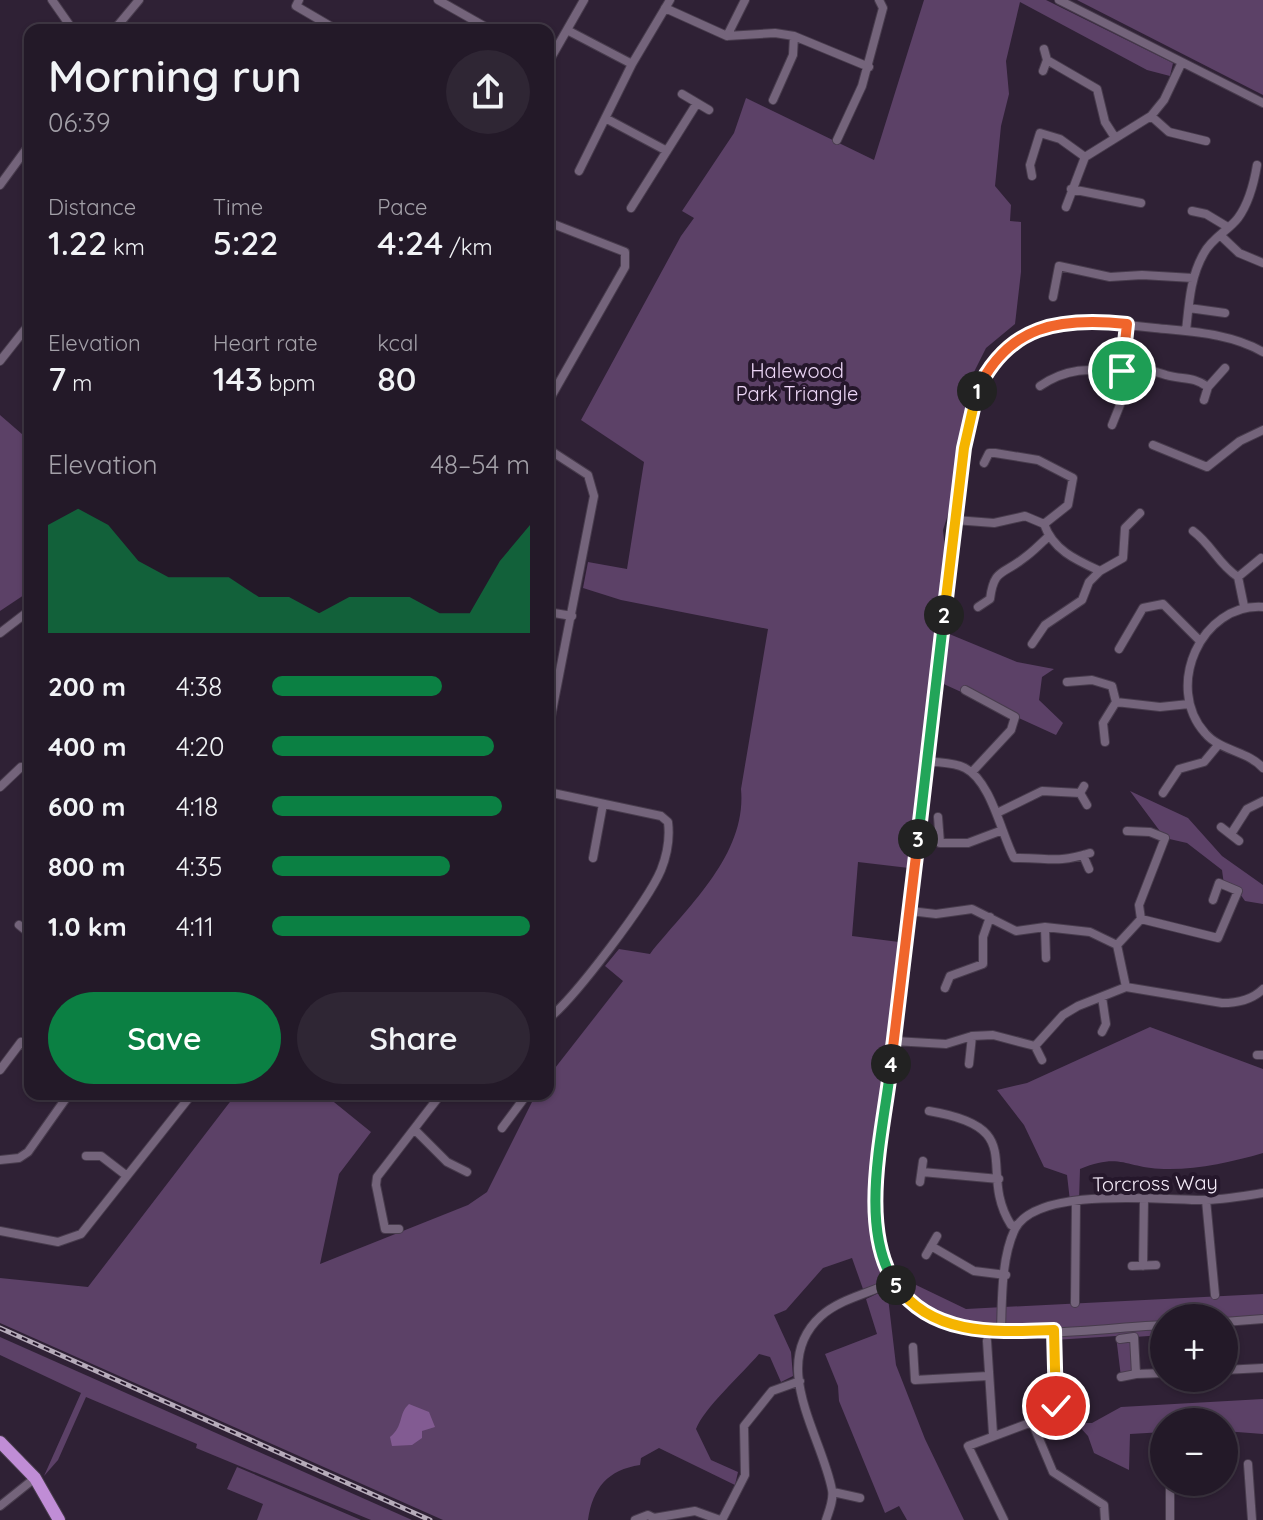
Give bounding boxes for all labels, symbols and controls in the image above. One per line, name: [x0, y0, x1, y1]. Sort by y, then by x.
text: Morning run: [48, 48, 302, 103]
button: share: [446, 50, 530, 134]
text: 06:39: [48, 106, 110, 139]
text: Distance: [48, 193, 136, 221]
text: Time: [213, 193, 263, 221]
text: Pace: [377, 193, 428, 221]
text: 1.22: [48, 221, 107, 264]
text: 5:22: [213, 221, 279, 264]
text: 4:24: [377, 221, 443, 264]
text: km: [107, 233, 145, 261]
text: /km: [443, 233, 493, 261]
text: Elevation: [48, 329, 141, 357]
text: Heart rate: [213, 329, 318, 357]
text: kcal: [377, 329, 418, 357]
pin: [1088, 337, 1156, 405]
icon: arrive: [1100, 349, 1144, 393]
text: 7: [48, 357, 66, 400]
text: 143: [213, 357, 263, 400]
text: 80: [377, 357, 417, 400]
park label: Halewood Park Triangle: [736, 358, 858, 406]
text: m: [66, 369, 92, 397]
text: bpm: [263, 369, 316, 397]
pin: 1: [957, 371, 997, 411]
text: 1: [973, 377, 981, 405]
text: Elevation: [48, 448, 158, 481]
text: 48–54 m: [430, 448, 530, 481]
pin: 2: [924, 595, 964, 635]
text: 2: [938, 601, 950, 629]
text: 200 m: [48, 670, 126, 703]
text: 4:38: [176, 670, 222, 703]
text: 400 m: [48, 730, 126, 763]
text: 4:20: [176, 730, 224, 763]
text: 600 m: [48, 790, 126, 823]
text: 4:18: [176, 790, 218, 823]
pin: 3: [898, 819, 938, 859]
text: 3: [912, 825, 924, 853]
text: 800 m: [48, 850, 125, 883]
text: 4:35: [176, 850, 222, 883]
text: 1.0 km: [48, 910, 127, 943]
text: 4:11: [176, 910, 214, 943]
button: Save: [48, 992, 281, 1084]
button: Share: [297, 992, 530, 1084]
pin: 4: [871, 1044, 911, 1084]
text: 4: [885, 1050, 897, 1078]
street label: Torcross Way: [1092, 1169, 1218, 1197]
pin: 5: [876, 1265, 916, 1305]
text: 5: [890, 1271, 902, 1299]
map controls: [1150, 1304, 1238, 1496]
button: +: [1150, 1304, 1238, 1392]
pin: [1022, 1372, 1090, 1440]
icon: check: [1034, 1384, 1078, 1428]
button: −: [1150, 1408, 1238, 1496]

